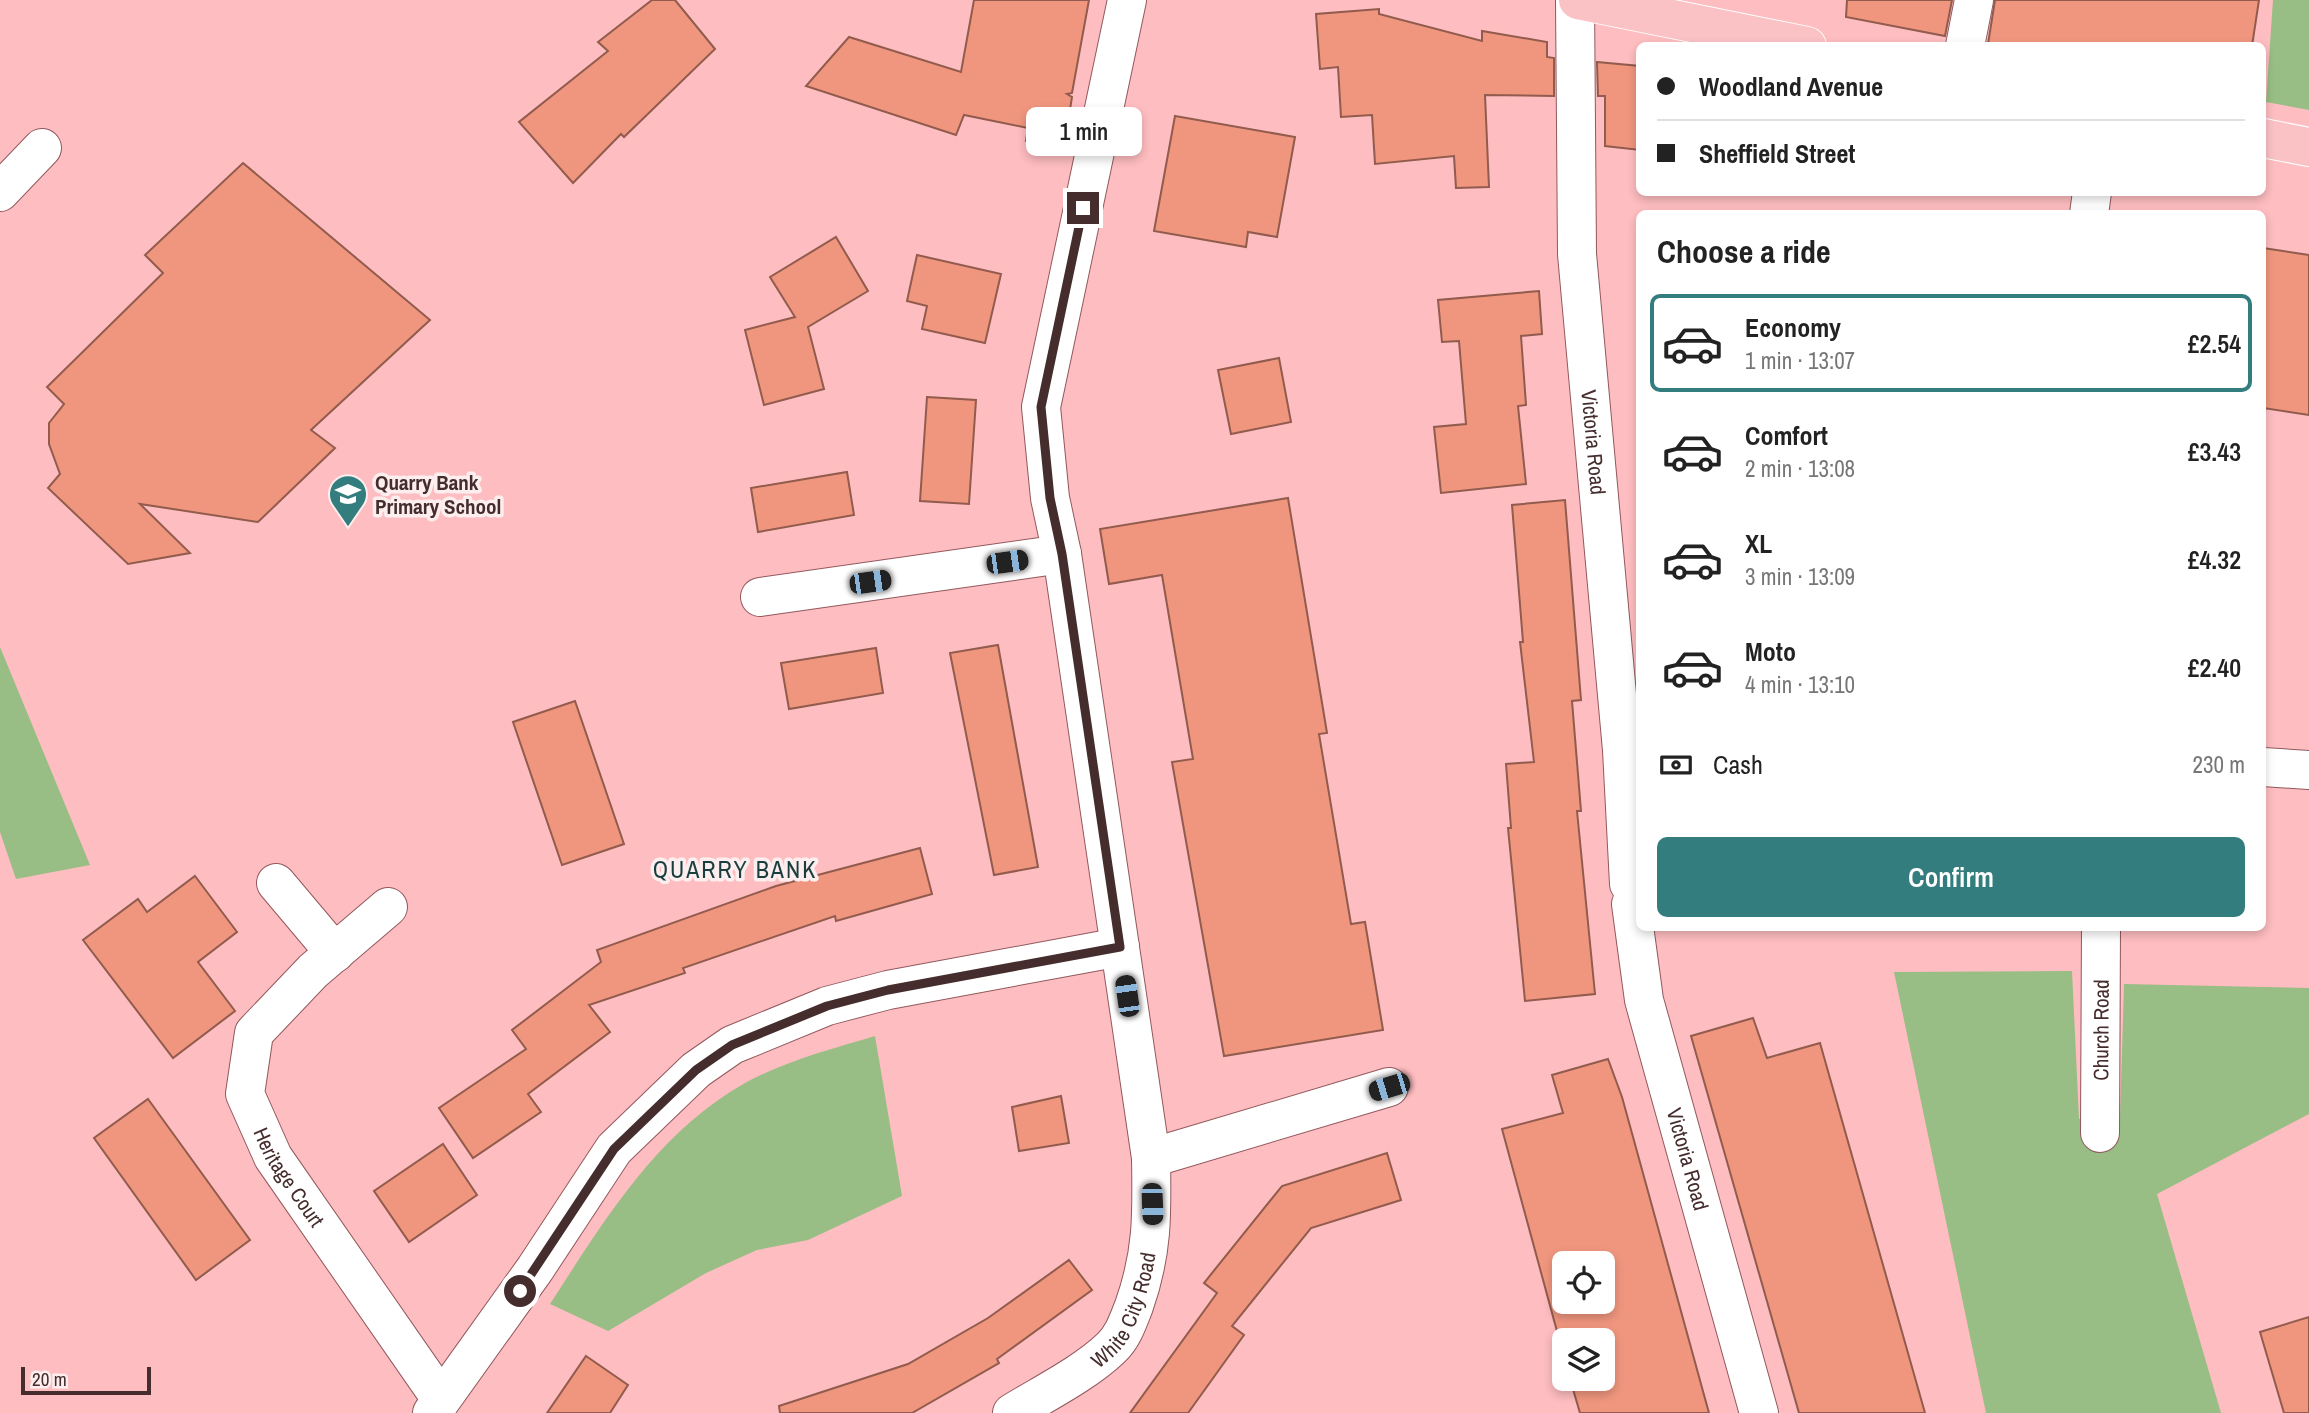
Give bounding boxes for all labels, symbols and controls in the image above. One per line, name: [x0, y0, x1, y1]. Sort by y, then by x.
text: Woodland Avenue: [1699, 69, 1883, 104]
callout: 1 min: [1025, 106, 1141, 156]
text: 1 min: [1060, 116, 1108, 147]
text: Sheffield Street: [1699, 136, 1855, 171]
route end: [1067, 192, 1099, 224]
text: Choose a ride: [1657, 230, 1831, 273]
text: Economy: [1745, 310, 1841, 345]
icon: car: [1661, 312, 1724, 375]
text: £2.54: [2188, 326, 2241, 361]
text: 1 min · 13:07: [1745, 345, 1855, 376]
street label: Victoria Road: [1575, 389, 1613, 496]
text: Comfort: [1745, 418, 1828, 453]
icon: car: [1661, 420, 1724, 483]
text: £3.43: [2188, 434, 2241, 469]
text: 2 min · 13:08: [1745, 453, 1855, 484]
place label: Quarry Bank Primary School: [375, 468, 501, 521]
school or university icon: Quarry Bank Primary School: [327, 473, 369, 528]
text: XL: [1745, 526, 1772, 561]
icon: car: [1661, 528, 1724, 591]
text: £4.32: [2188, 542, 2241, 577]
car: [985, 549, 1030, 575]
text: 3 min · 13:09: [1745, 561, 1855, 592]
car: [848, 569, 893, 595]
text: Moto: [1745, 634, 1796, 669]
icon: car: [1661, 636, 1724, 699]
text: £2.40: [2188, 650, 2241, 685]
text: 4 min · 13:10: [1745, 669, 1855, 700]
icon: cash: [1657, 746, 1695, 784]
text: Cash: [1713, 747, 1763, 782]
text: 230 m: [2193, 749, 2245, 780]
button: Confirm: [1657, 837, 2245, 917]
district label: QUARRY BANK: [653, 853, 817, 885]
car: [1114, 974, 1141, 1018]
street label: Church Road: [2086, 979, 2115, 1081]
car: [1366, 1071, 1413, 1103]
street label: Victoria Road: [1660, 1105, 1716, 1214]
street label: Heritage Court: [247, 1123, 332, 1233]
car: [1141, 1183, 1164, 1225]
street label: White City Road: [1084, 1250, 1162, 1374]
map controls: [1552, 1251, 1615, 1391]
button: locate: [1552, 1251, 1615, 1314]
route start: [504, 1275, 536, 1307]
button: layers: [1552, 1328, 1615, 1391]
scale bar: [21, 1364, 150, 1396]
text: 20 m: [32, 1366, 67, 1392]

